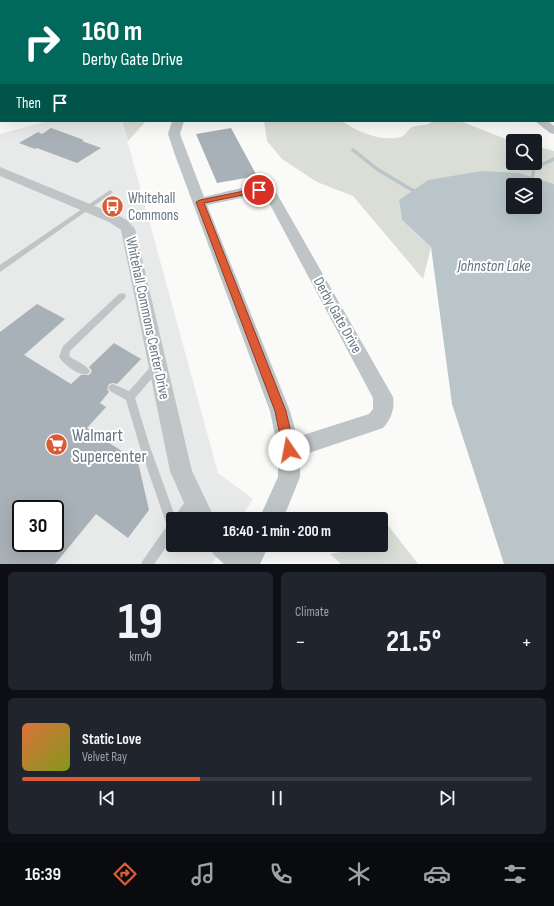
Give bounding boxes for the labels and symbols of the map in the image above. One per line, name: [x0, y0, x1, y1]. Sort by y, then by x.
pin: [242, 173, 276, 207]
place label: Whitehall Commons: [128, 189, 179, 225]
bus stop icon: Whitehall Commons: [99, 194, 125, 220]
street label: Whitehall Commons Center Drive: [121, 235, 174, 401]
water label: Johnston Lake: [456, 257, 531, 276]
street label: Derby Gate Drive: [309, 274, 366, 357]
place label: Walmart Supercenter: [72, 425, 147, 467]
position arrow: [268, 429, 310, 471]
supermarket icon: Walmart Supercenter: [43, 432, 69, 458]
speed limit sign: 30: [12, 500, 64, 552]

